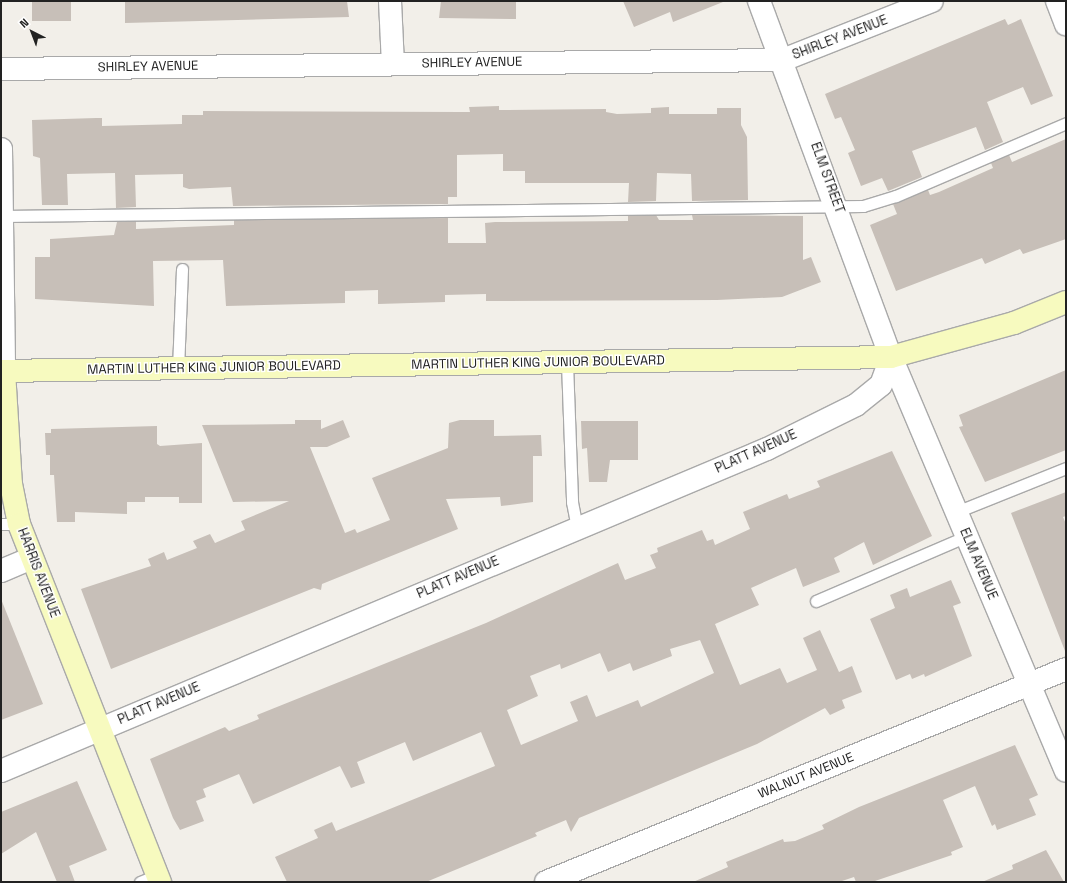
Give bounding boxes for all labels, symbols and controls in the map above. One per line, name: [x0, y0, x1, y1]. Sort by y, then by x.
north arrow: [12, 12, 52, 52]
street label: SHIRLEY AVENUE: [790, 13, 890, 63]
text: N: [17, 15, 31, 31]
street label: SHIRLEY AVENUE: [421, 54, 523, 72]
street label: SHIRLEY AVENUE: [97, 58, 199, 76]
street label: ELM STREET: [807, 140, 847, 216]
street label: MARTIN LUTHER KING JUNIOR BOULEVARD: [411, 353, 665, 373]
street label: MARTIN LUTHER KING JUNIOR BOULEVARD: [87, 358, 341, 378]
street label: PLATT AVENUE: [713, 427, 799, 477]
street label: HARRIS AVENUE: [14, 526, 62, 620]
street label: ELM AVENUE: [956, 526, 1000, 602]
street label: PLATT AVENUE: [414, 554, 502, 602]
street label: PLATT AVENUE: [115, 680, 203, 728]
street label: WALNUT AVENUE: [756, 750, 856, 802]

